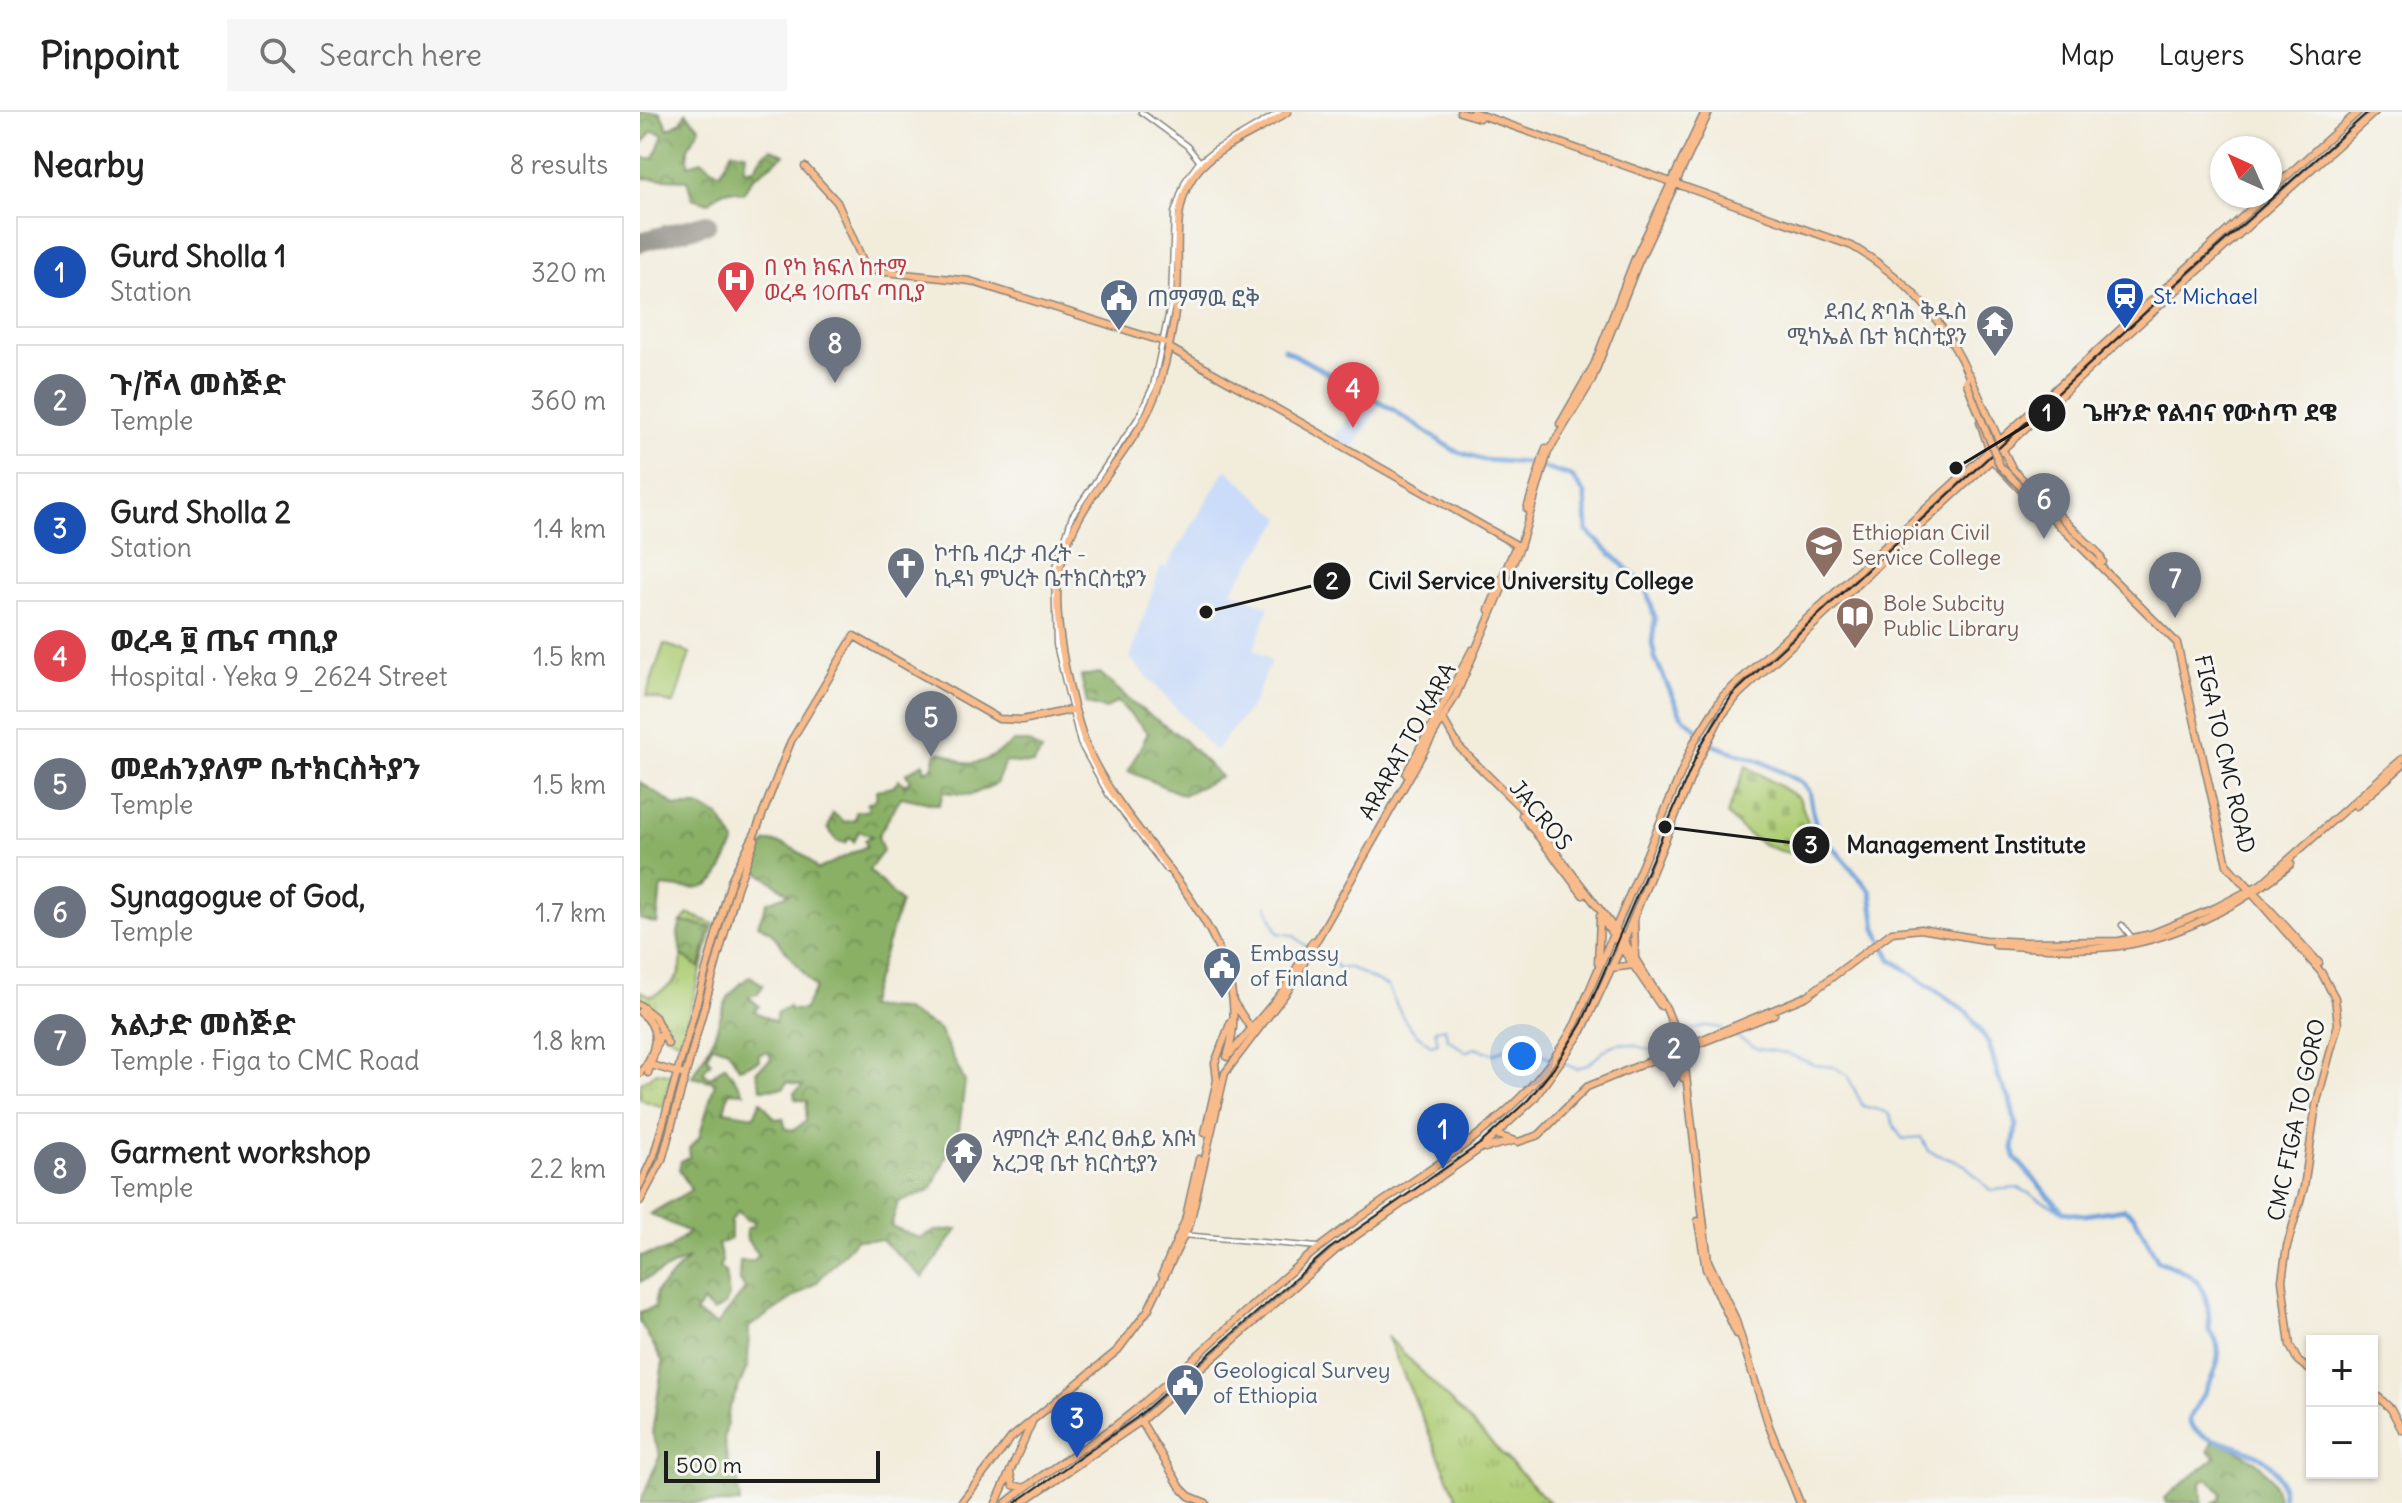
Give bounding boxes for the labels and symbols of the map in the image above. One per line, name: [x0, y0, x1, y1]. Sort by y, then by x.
north arrow: [2210, 136, 2282, 208]
place label: በ የካ ክፍለ ከተማ ወረዳ 10ጤና ጣቢያ: [764, 253, 925, 306]
hospital icon: በ የካ ክፍለ ከተማ ወረዳ 10ጤና ጣቢያ: [715, 259, 757, 314]
station icon: St. Michael: [2104, 275, 2146, 330]
public building icon: ጠማማዉ ፎቅ: [1098, 277, 1140, 332]
place label: St. Michael: [2153, 282, 2258, 310]
place label: ጠማማዉ ፎቅ: [1147, 284, 1260, 312]
place label: ደብረ ጽባሕ ቅዱስ ሚካኤል ቤተ ክርስቲያን: [1787, 297, 1967, 350]
temple icon: ደብረ ጽባሕ ቅዱስ ሚካኤል ቤተ ክርስቲያን: [1974, 303, 2016, 358]
pin: 8: [809, 317, 861, 383]
pin: 4: [1327, 362, 1379, 428]
callout: ጌዙንድ የልብና የውስጥ ደዌ: [2027, 389, 2353, 437]
text: 1: [2042, 397, 2052, 427]
text: ጌዙንድ የልብና የውስጥ ደዌ: [2083, 397, 2337, 427]
pin: 6: [2018, 473, 2070, 539]
place label: Ethiopian Civil Service College: [1852, 518, 2001, 571]
school or university icon: Ethiopian Civil Service College: [1803, 524, 1845, 579]
place label: ኮተቤ ብረታ ብረት - ኪዳነ ምህረት ቤተክርስቲያን: [934, 539, 1147, 592]
church icon: ኮተቤ ብረታ ብረት - ኪዳነ ምህረት ቤተክርስቲያን: [885, 545, 927, 600]
pin: 7: [2149, 552, 2201, 618]
callout: Civil Service University College: [1312, 557, 1709, 605]
text: 2: [1325, 565, 1339, 595]
text: Civil Service University College: [1368, 565, 1694, 595]
place label: Bole Subcity Public Library: [1883, 589, 2019, 642]
library icon: Bole Subcity Public Library: [1834, 595, 1876, 650]
street label: FIGA TO CMC ROAD: [2189, 652, 2261, 856]
street label: ARARAT TO KARA: [1352, 658, 1462, 824]
pin: 5: [905, 691, 957, 757]
street label: JACROS: [1504, 774, 1578, 856]
callout: Management Institute: [1791, 821, 2102, 869]
text: 3: [1804, 829, 1818, 859]
text: Management Institute: [1846, 829, 2086, 859]
place label: Embassy of Finland: [1250, 939, 1348, 992]
public building icon: Embassy of Finland: [1201, 945, 1243, 1000]
street label: CMC FIGA TO GORO: [2261, 1016, 2331, 1224]
pin: 2: [1648, 1022, 1700, 1088]
your location: [1502, 1036, 1542, 1076]
pin: 1: [1417, 1103, 1469, 1169]
place label: ላምበረት ደብረ ፀሐይ አቡነ አረጋዊ ቤተ ክርስቲያን: [992, 1124, 1197, 1177]
temple icon: ላምበረት ደብረ ፀሐይ አቡነ አረጋዊ ቤተ ክርስቲያን: [943, 1130, 985, 1185]
place label: Geological Survey of Ethiopia: [1213, 1356, 1390, 1409]
public building icon: Geological Survey of Ethiopia: [1164, 1362, 1206, 1417]
pin: 3: [1051, 1392, 1103, 1458]
scale bar: [664, 1447, 880, 1483]

